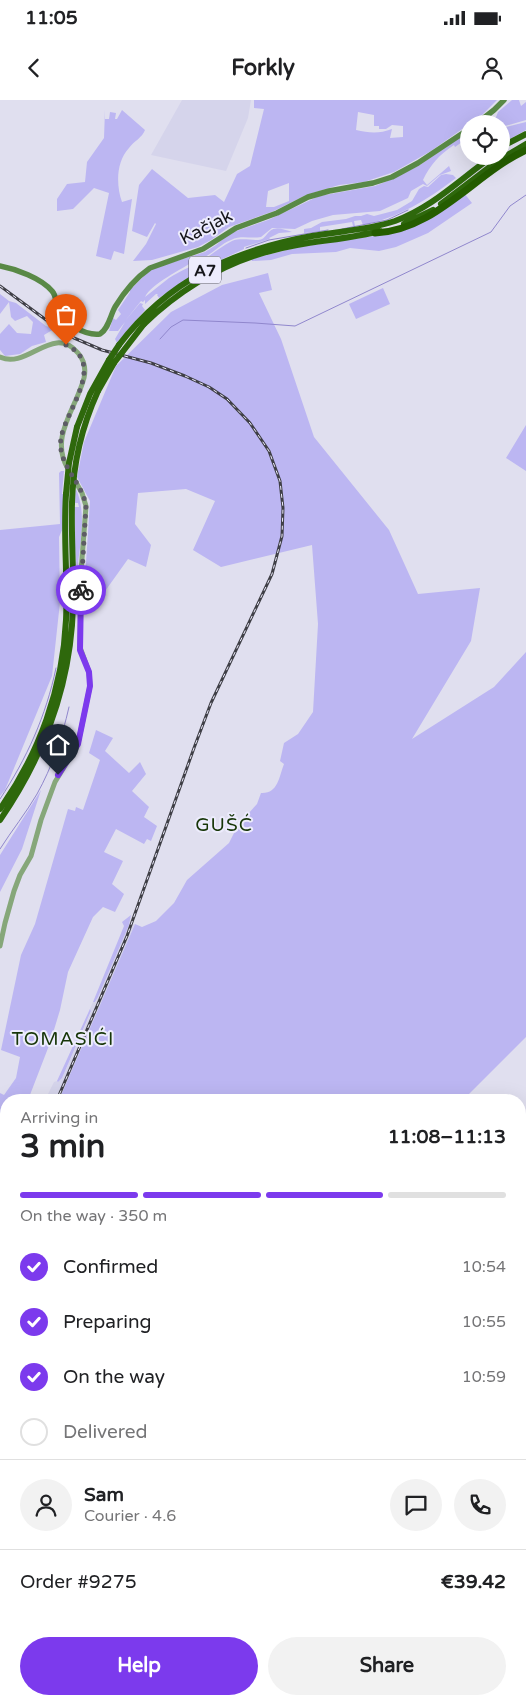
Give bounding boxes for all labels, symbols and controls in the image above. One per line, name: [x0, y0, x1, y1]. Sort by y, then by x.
text: 11:05: [25, 7, 78, 29]
icon: back: [20, 54, 48, 82]
icon: person: [478, 54, 506, 82]
text: Forkly: [231, 55, 295, 81]
map controls: [460, 115, 510, 165]
button: locate: [460, 115, 510, 165]
street label: Kačjak: [176, 204, 236, 250]
road number: A7: [189, 256, 221, 284]
pin: [45, 294, 87, 345]
icon: bag: [52, 301, 80, 329]
courier: [56, 565, 106, 615]
icon: bike: [67, 576, 95, 604]
pin: [37, 724, 79, 775]
icon: home: [44, 731, 72, 759]
district label: GUŠĆ: [195, 813, 253, 836]
district label: TOMASIĆI: [12, 1027, 114, 1050]
text: Arriving in: [20, 1108, 98, 1128]
text: 11:08–11:13: [388, 1126, 506, 1148]
text: 3 min: [20, 1128, 105, 1166]
text: On the way · 350 m: [20, 1206, 167, 1226]
icon: check: [20, 1253, 48, 1281]
text: Confirmed: [63, 1256, 158, 1278]
text: 10:54: [462, 1257, 506, 1277]
icon: check: [20, 1308, 48, 1336]
text: Preparing: [63, 1311, 152, 1333]
text: 10:55: [462, 1312, 506, 1332]
icon: check: [20, 1363, 48, 1391]
text: On the way: [63, 1366, 165, 1388]
text: 10:59: [462, 1367, 506, 1387]
text: Delivered: [63, 1421, 148, 1443]
button: person: [20, 1479, 72, 1531]
button: chat: [390, 1479, 442, 1531]
button: phone: [454, 1479, 506, 1531]
text: Sam: [84, 1484, 124, 1506]
text: Courier · 4.6: [84, 1506, 176, 1526]
text: Order #9275: [20, 1571, 137, 1593]
text: €39.42: [441, 1571, 506, 1593]
button: Help: [20, 1637, 258, 1695]
button: Share: [268, 1637, 506, 1695]

